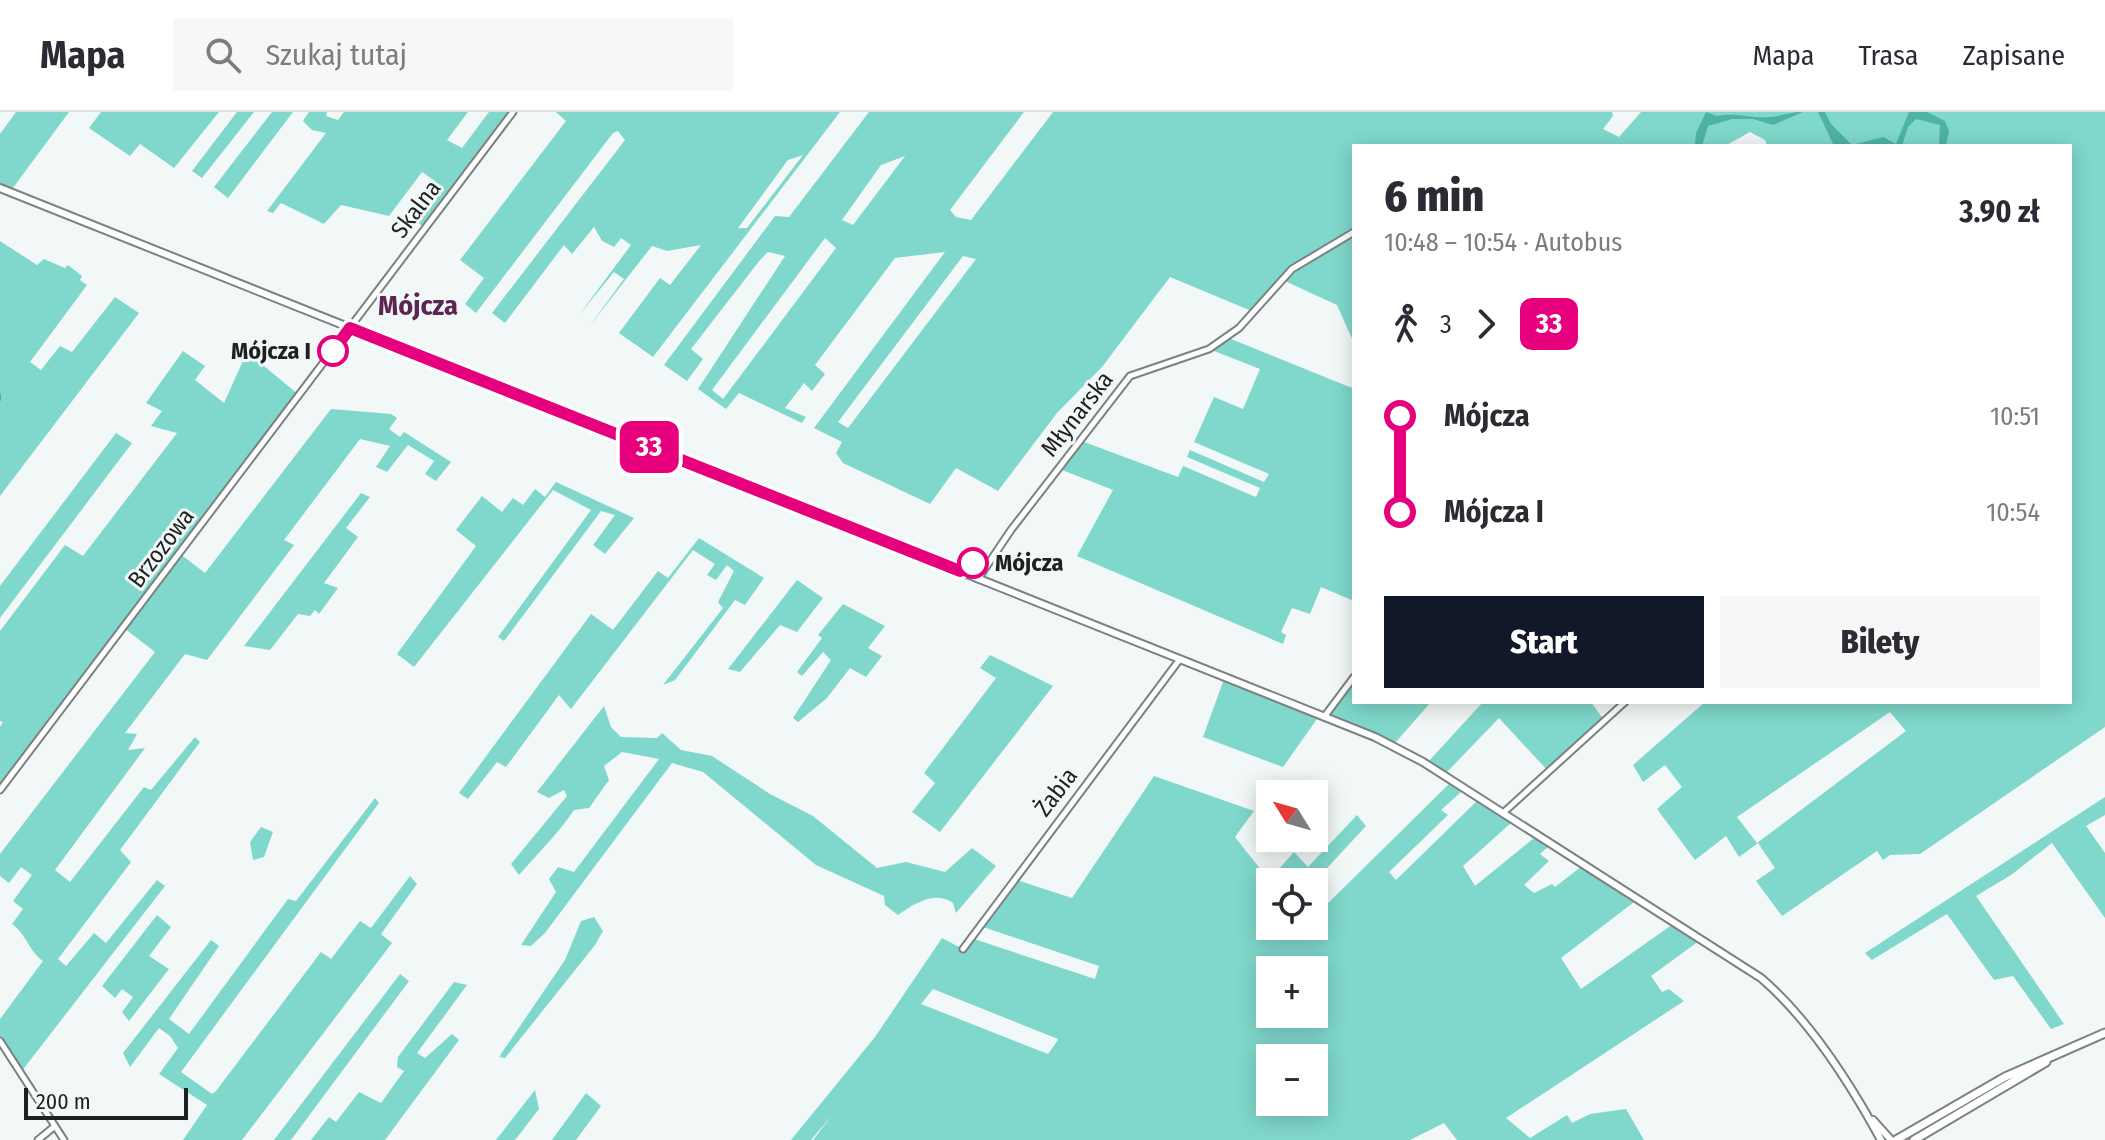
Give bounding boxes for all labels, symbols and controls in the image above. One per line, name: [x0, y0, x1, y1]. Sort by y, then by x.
search box: [173, 19, 733, 91]
text: Mapa: [40, 32, 125, 78]
icon: search: [201, 33, 245, 77]
text: Szukaj tutaj: [265, 37, 407, 73]
text: Mapa: [1752, 39, 1814, 72]
text: Trasa: [1858, 39, 1918, 72]
text: Zapisane: [1962, 39, 2065, 72]
text: 6 min: [1384, 170, 1484, 223]
street label: Skalna: [385, 175, 447, 243]
text: 3.90 zł: [1959, 194, 2040, 230]
text: 10:48 – 10:54 · Autobus: [1384, 227, 1622, 258]
district label: Mójcza: [378, 289, 458, 322]
icon: walk: [1384, 302, 1428, 346]
icon: forward: [1464, 302, 1508, 346]
text: 33: [1536, 307, 1562, 340]
text: 3: [1440, 309, 1452, 340]
marker: Mójcza I: [318, 336, 348, 366]
place label: Mójcza I: [231, 337, 311, 365]
street label: Młynarska: [1035, 366, 1119, 462]
text: Mójcza: [1444, 398, 1530, 434]
text: 10:51: [1990, 401, 2040, 432]
line badge: 33: [613, 421, 685, 473]
text: 33: [636, 430, 662, 463]
text: Mójcza I: [1444, 494, 1544, 530]
text: 10:54: [1986, 497, 2040, 528]
street label: Brzozowa: [122, 503, 200, 593]
marker: Mójcza: [958, 548, 988, 578]
place label: Mójcza: [995, 549, 1064, 577]
button: Start: [1384, 596, 1704, 688]
button: Bilety: [1720, 596, 2040, 688]
street label: Żabia: [1029, 762, 1083, 822]
north arrow: [1256, 780, 1328, 852]
map controls: [1256, 780, 1328, 1116]
button: locate: [1256, 868, 1328, 940]
button: +: [1256, 956, 1328, 1028]
button: −: [1256, 1044, 1328, 1116]
scale bar: [24, 1084, 188, 1120]
text: 200 m: [36, 1088, 91, 1115]

